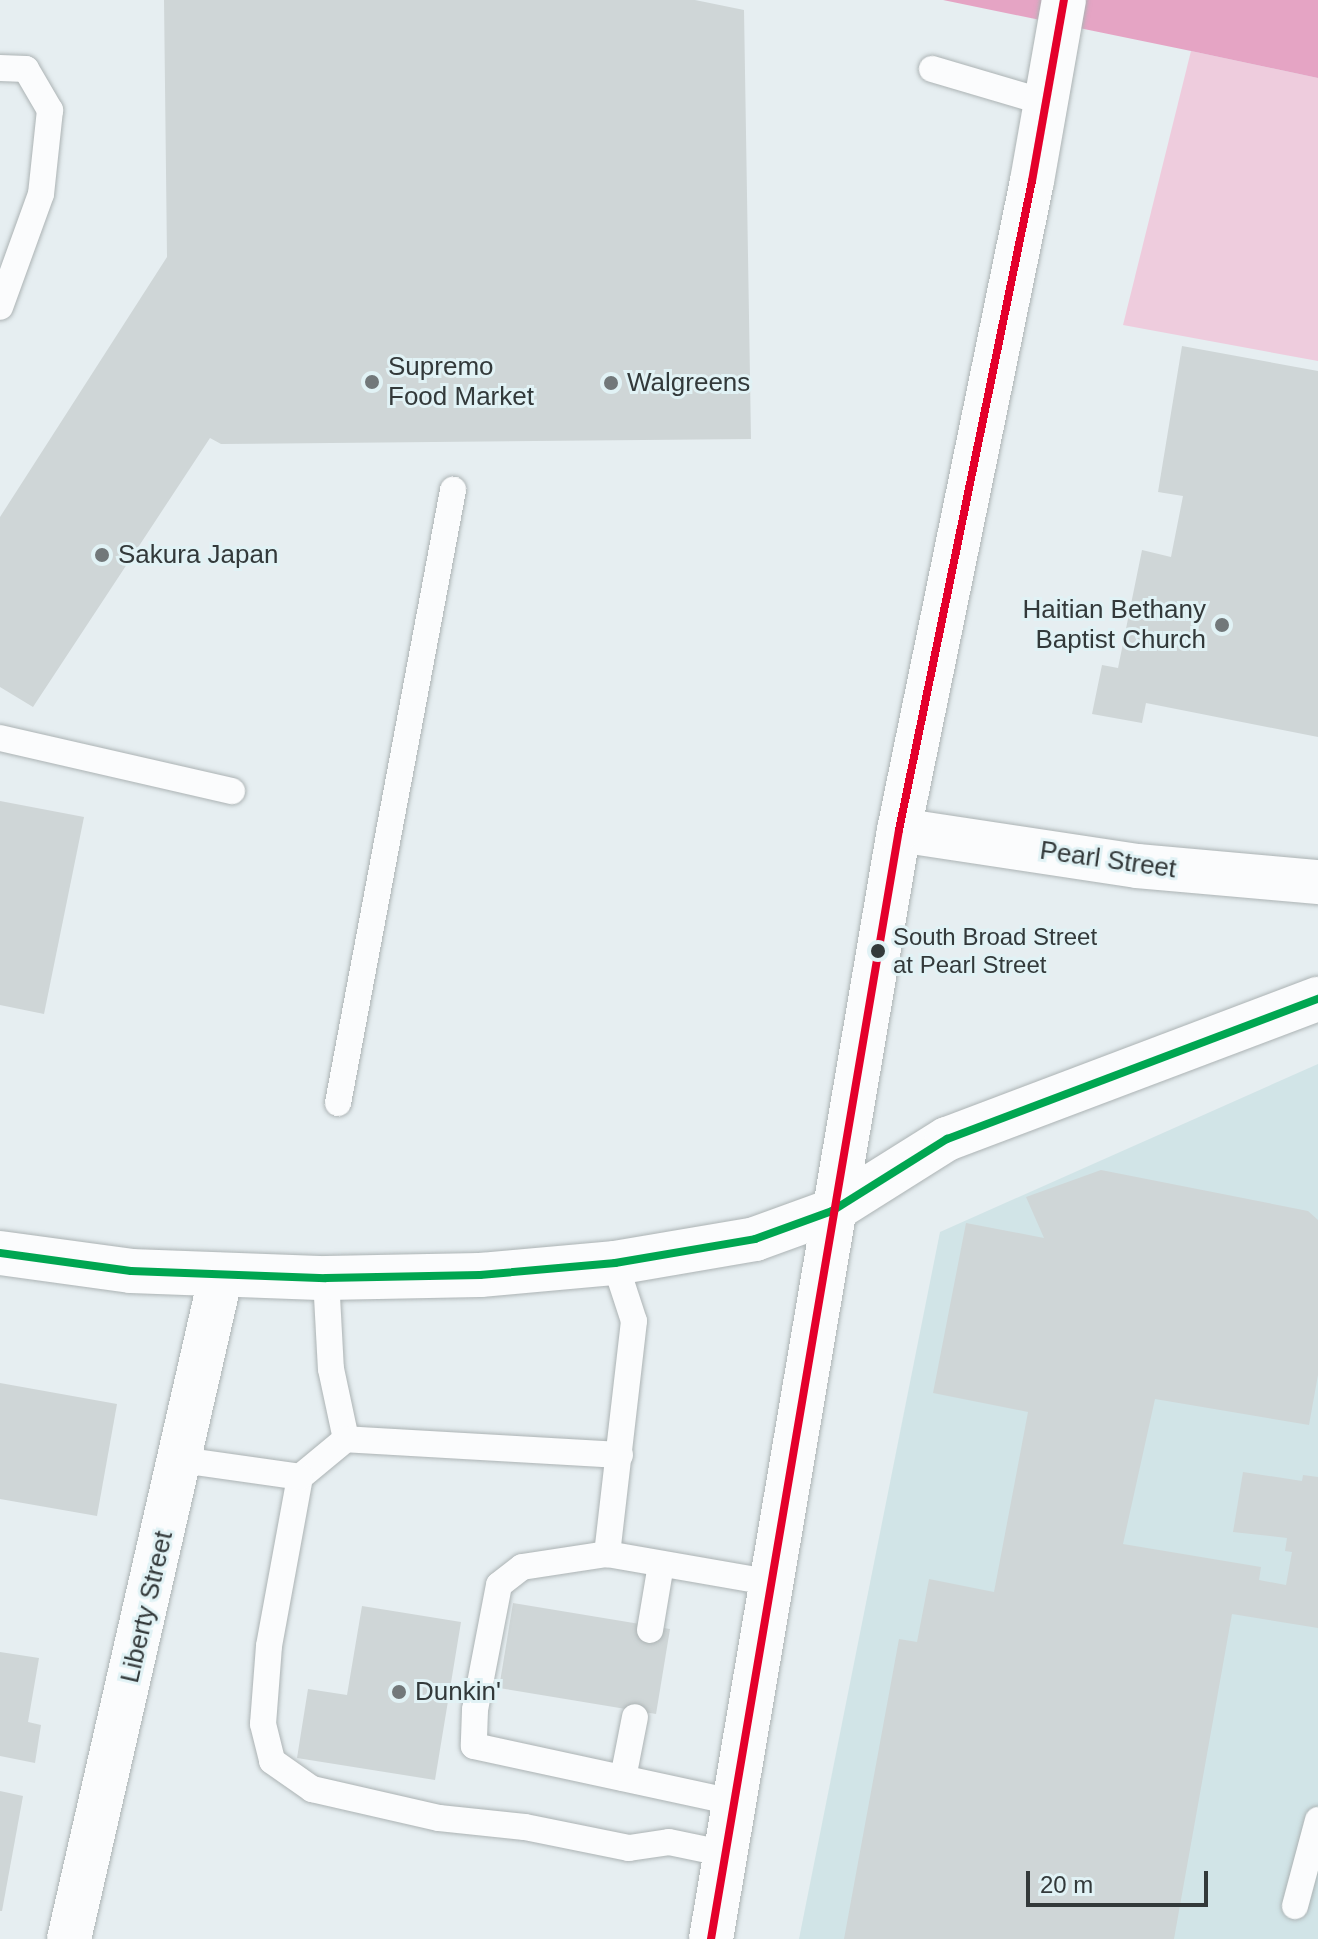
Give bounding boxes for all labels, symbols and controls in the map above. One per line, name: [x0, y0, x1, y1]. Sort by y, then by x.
place label: Supremo Food Market: [388, 351, 534, 412]
place label: Walgreens: [627, 367, 750, 399]
marker: Supremo Food Market: [363, 373, 381, 391]
marker: Walgreens: [602, 374, 620, 392]
place label: Sakura Japan: [118, 539, 278, 571]
marker: Sakura Japan: [93, 546, 111, 564]
place label: Haitian Bethany Baptist Church: [1022, 594, 1206, 656]
marker: Haitian Bethany Baptist Church: [1213, 616, 1231, 634]
street label: Pearl Street: [1038, 835, 1178, 885]
place label: South Broad Street at Pearl Street: [893, 923, 1097, 979]
marker: South Broad Street at Pearl Street: [870, 943, 886, 959]
street label: Liberty Street: [114, 1528, 180, 1686]
place label: Dunkin': [415, 1676, 501, 1708]
marker: Dunkin': [390, 1683, 408, 1701]
scale bar: [1030, 1855, 1212, 1905]
text: 20 m: [1040, 1871, 1093, 1898]

